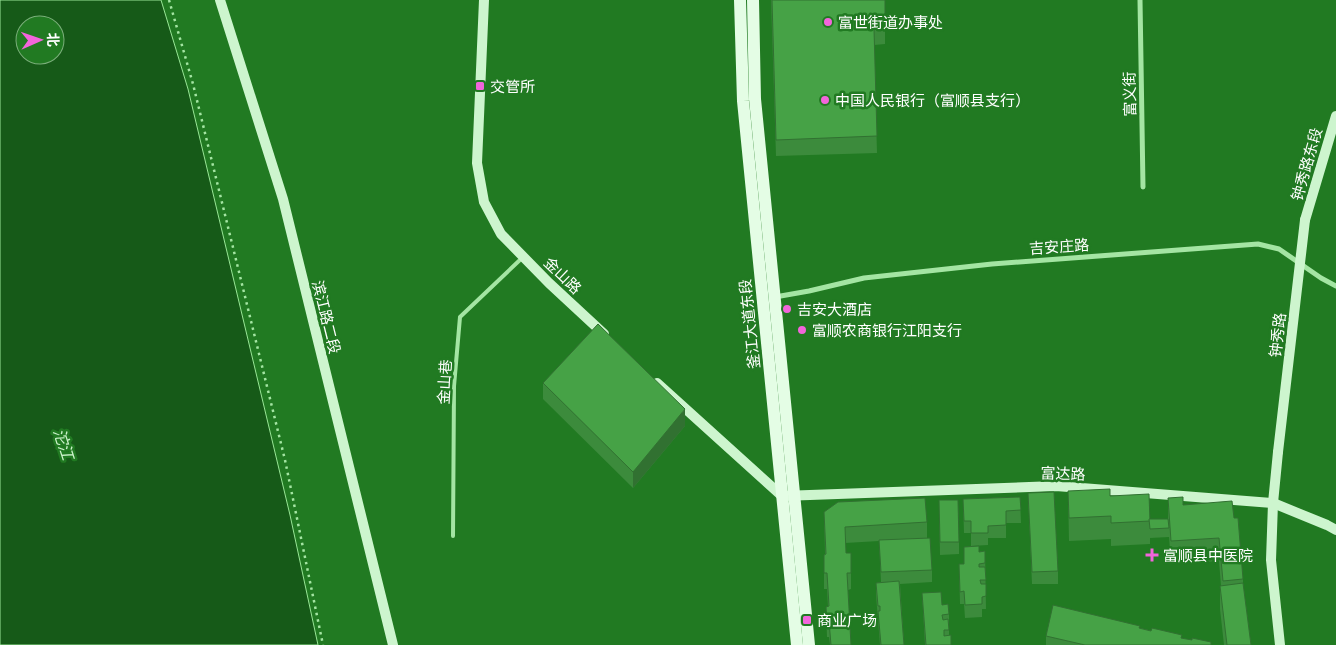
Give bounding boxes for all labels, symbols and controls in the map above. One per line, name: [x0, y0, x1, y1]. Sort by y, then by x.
place label: 富世街道办事处: [838, 12, 943, 32]
north arrow: [15, 15, 65, 65]
marker: 富世街道办事处: [822, 16, 834, 28]
text: 北: [44, 32, 63, 47]
street label: 富义街: [1119, 71, 1139, 117]
place label: 交管所: [490, 76, 535, 96]
marker: 交管所: [474, 80, 486, 92]
place label: 中国人民银行（富顺县支行）: [835, 90, 1030, 110]
marker: 中国人民银行（富顺县支行）: [819, 94, 831, 106]
street label: 钟秀路东段: [1286, 125, 1326, 203]
street label: 吉安庄路: [1028, 234, 1090, 258]
street label: 金山路: [540, 252, 586, 298]
street label: 滨江路二段: [308, 278, 346, 356]
street label: 釜江大道东段: [734, 278, 764, 370]
place label: 吉安大酒店: [797, 299, 872, 319]
marker: 吉安大酒店: [781, 303, 793, 315]
street label: 钟秀路: [1264, 311, 1290, 359]
place label: 富顺农商银行江阳支行: [812, 320, 962, 340]
marker: 富顺农商银行江阳支行: [796, 324, 808, 336]
street label: 金山巷: [433, 359, 455, 405]
water label: 沱江: [49, 425, 80, 465]
street label: 富达路: [1040, 462, 1086, 484]
place label: 富顺县中医院: [1163, 545, 1253, 565]
marker: 富顺县中医院: [1145, 548, 1159, 562]
place label: 商业广场: [817, 610, 877, 630]
marker: 商业广场: [801, 614, 813, 626]

